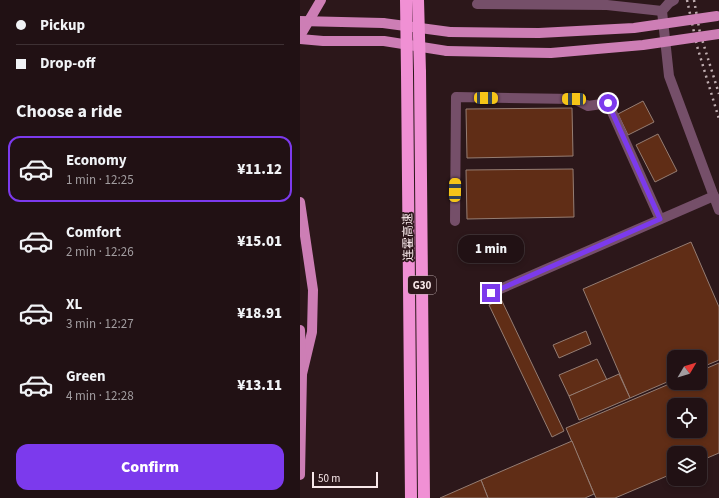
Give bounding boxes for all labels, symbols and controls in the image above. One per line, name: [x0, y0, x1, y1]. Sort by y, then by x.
text: Pickup: [40, 15, 85, 36]
text: Drop-off: [40, 53, 95, 74]
car: [474, 92, 498, 104]
car: [562, 93, 586, 105]
route start: [599, 94, 617, 112]
text: Choose a ride: [16, 99, 122, 124]
text: Economy: [66, 150, 127, 171]
icon: car: [18, 151, 54, 187]
text: ¥11.12: [237, 159, 282, 180]
text: 1 min · 12:25: [66, 171, 134, 189]
car: [449, 178, 461, 202]
street label: 连霍高速: [400, 213, 417, 261]
text: Comfort: [66, 222, 121, 243]
icon: car: [18, 223, 54, 259]
text: ¥15.01: [237, 231, 282, 252]
callout: 1 min: [458, 235, 524, 263]
text: 1 min: [475, 240, 507, 258]
text: 2 min · 12:26: [66, 243, 134, 261]
road number: G30: [408, 276, 436, 294]
route end: [482, 284, 500, 302]
text: XL: [66, 294, 82, 315]
icon: car: [18, 295, 54, 331]
text: ¥18.91: [237, 303, 282, 324]
text: 3 min · 12:27: [66, 315, 134, 333]
north arrow: [667, 350, 707, 390]
map controls: [667, 350, 707, 486]
text: Green: [66, 366, 106, 387]
icon: car: [18, 367, 54, 403]
text: ¥13.11: [237, 375, 282, 396]
text: 4 min · 12:28: [66, 387, 134, 405]
button: locate: [667, 398, 707, 438]
button: Confirm: [16, 444, 284, 490]
button: layers: [667, 446, 707, 486]
scale bar: [312, 470, 378, 489]
text: 50 m: [318, 471, 340, 486]

